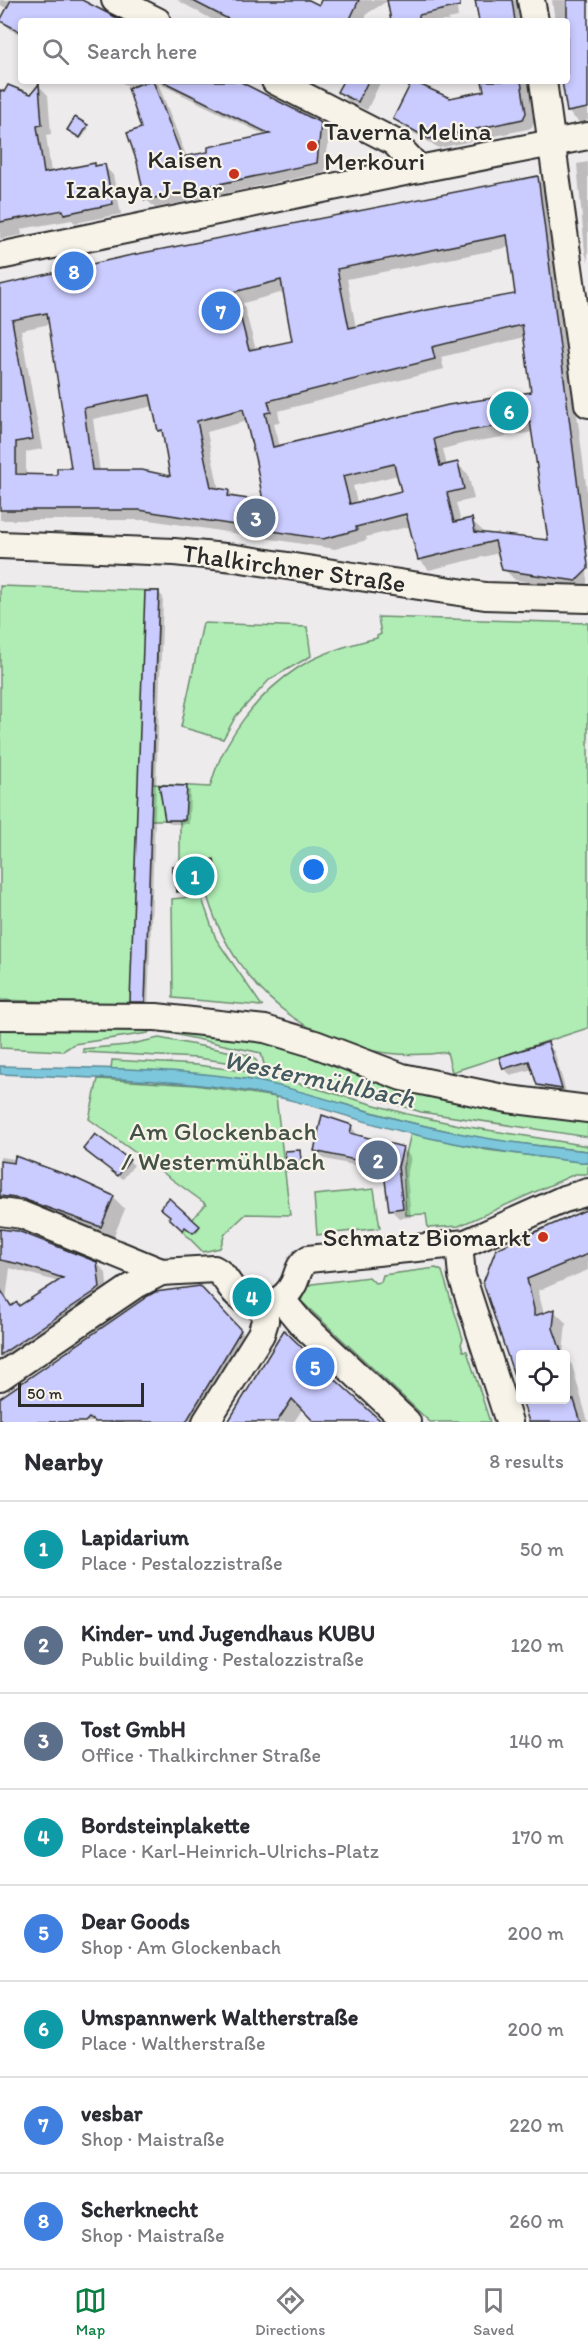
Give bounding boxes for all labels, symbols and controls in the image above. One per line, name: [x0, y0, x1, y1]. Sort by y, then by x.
search box: [18, 18, 570, 84]
icon: search: [39, 35, 72, 68]
text: Search here: [87, 38, 197, 65]
place label: Taverna Melina Merkouri: [324, 115, 492, 177]
marker: Taverna Melina Merkouri: [305, 139, 319, 153]
place label: Kaisen Izakaya J-Bar: [66, 143, 223, 205]
marker: Kaisen Izakaya J-Bar: [227, 167, 241, 181]
pin: 8: [54, 248, 94, 294]
pin: 7: [202, 288, 240, 334]
pin: 6: [490, 388, 528, 434]
pin: 3: [236, 496, 276, 540]
street label: Thalkirchner Straße: [180, 536, 408, 600]
pin: 1: [176, 854, 214, 898]
your location: [299, 855, 328, 884]
water label: Westermühlbach: [221, 1042, 418, 1115]
park label: Am Glockenbach / Westermühlbach: [121, 1115, 325, 1177]
pin: 2: [358, 1138, 398, 1182]
place label: Schmatz Biomarkt: [323, 1221, 531, 1253]
marker: Schmatz Biomarkt: [536, 1230, 550, 1244]
pin: 4: [232, 1274, 272, 1320]
pin: 5: [296, 1344, 334, 1390]
map controls: [516, 1350, 570, 1404]
button: locate: [516, 1350, 570, 1404]
scale bar: [18, 1380, 144, 1408]
text: 50 m: [27, 1384, 62, 1403]
text: Nearby: [24, 1445, 103, 1477]
text: 8 results: [489, 1449, 564, 1473]
text: Lapidarium: [81, 1524, 189, 1551]
text: 1: [39, 1537, 48, 1561]
text: 50 m: [520, 1537, 564, 1561]
text: Place · Pestalozzistraße: [81, 1551, 283, 1575]
text: Kinder- und Jugendhaus KUBU: [81, 1620, 375, 1647]
text: 2: [38, 1633, 49, 1657]
text: 120 m: [511, 1633, 564, 1657]
text: Public building · Pestalozzistraße: [81, 1647, 364, 1671]
text: Tost GmbH: [81, 1716, 186, 1743]
text: 3: [38, 1729, 49, 1753]
text: 140 m: [509, 1729, 564, 1753]
text: Office · Thalkirchner Straße: [81, 1743, 321, 1767]
text: Bordsteinplakette: [81, 1812, 250, 1839]
text: 4: [37, 1825, 50, 1849]
text: 170 m: [511, 1825, 564, 1849]
text: Place · Karl-Heinrich-Ulrichs-Platz: [81, 1839, 379, 1863]
text: Dear Goods: [81, 1908, 190, 1935]
text: 5: [38, 1921, 49, 1945]
text: 200 m: [508, 1921, 564, 1945]
text: Shop · Am Glockenbach: [81, 1935, 281, 1959]
text: Umspannwerk Waltherstraße: [81, 2004, 358, 2031]
text: 6: [38, 2017, 49, 2041]
text: 200 m: [508, 2017, 564, 2041]
text: Place · Waltherstraße: [81, 2031, 265, 2055]
text: vesbar: [81, 2100, 143, 2127]
text: 7: [39, 2113, 48, 2137]
text: 220 m: [509, 2113, 564, 2137]
text: Shop · Maistraße: [81, 2127, 225, 2151]
text: Scherknecht: [81, 2196, 198, 2223]
text: 8: [38, 2209, 49, 2233]
text: 260 m: [509, 2209, 564, 2233]
text: Shop · Maistraße: [81, 2223, 225, 2247]
tab: Map: [74, 2284, 107, 2339]
tab: Directions: [255, 2284, 325, 2339]
tab: Saved: [473, 2284, 514, 2339]

